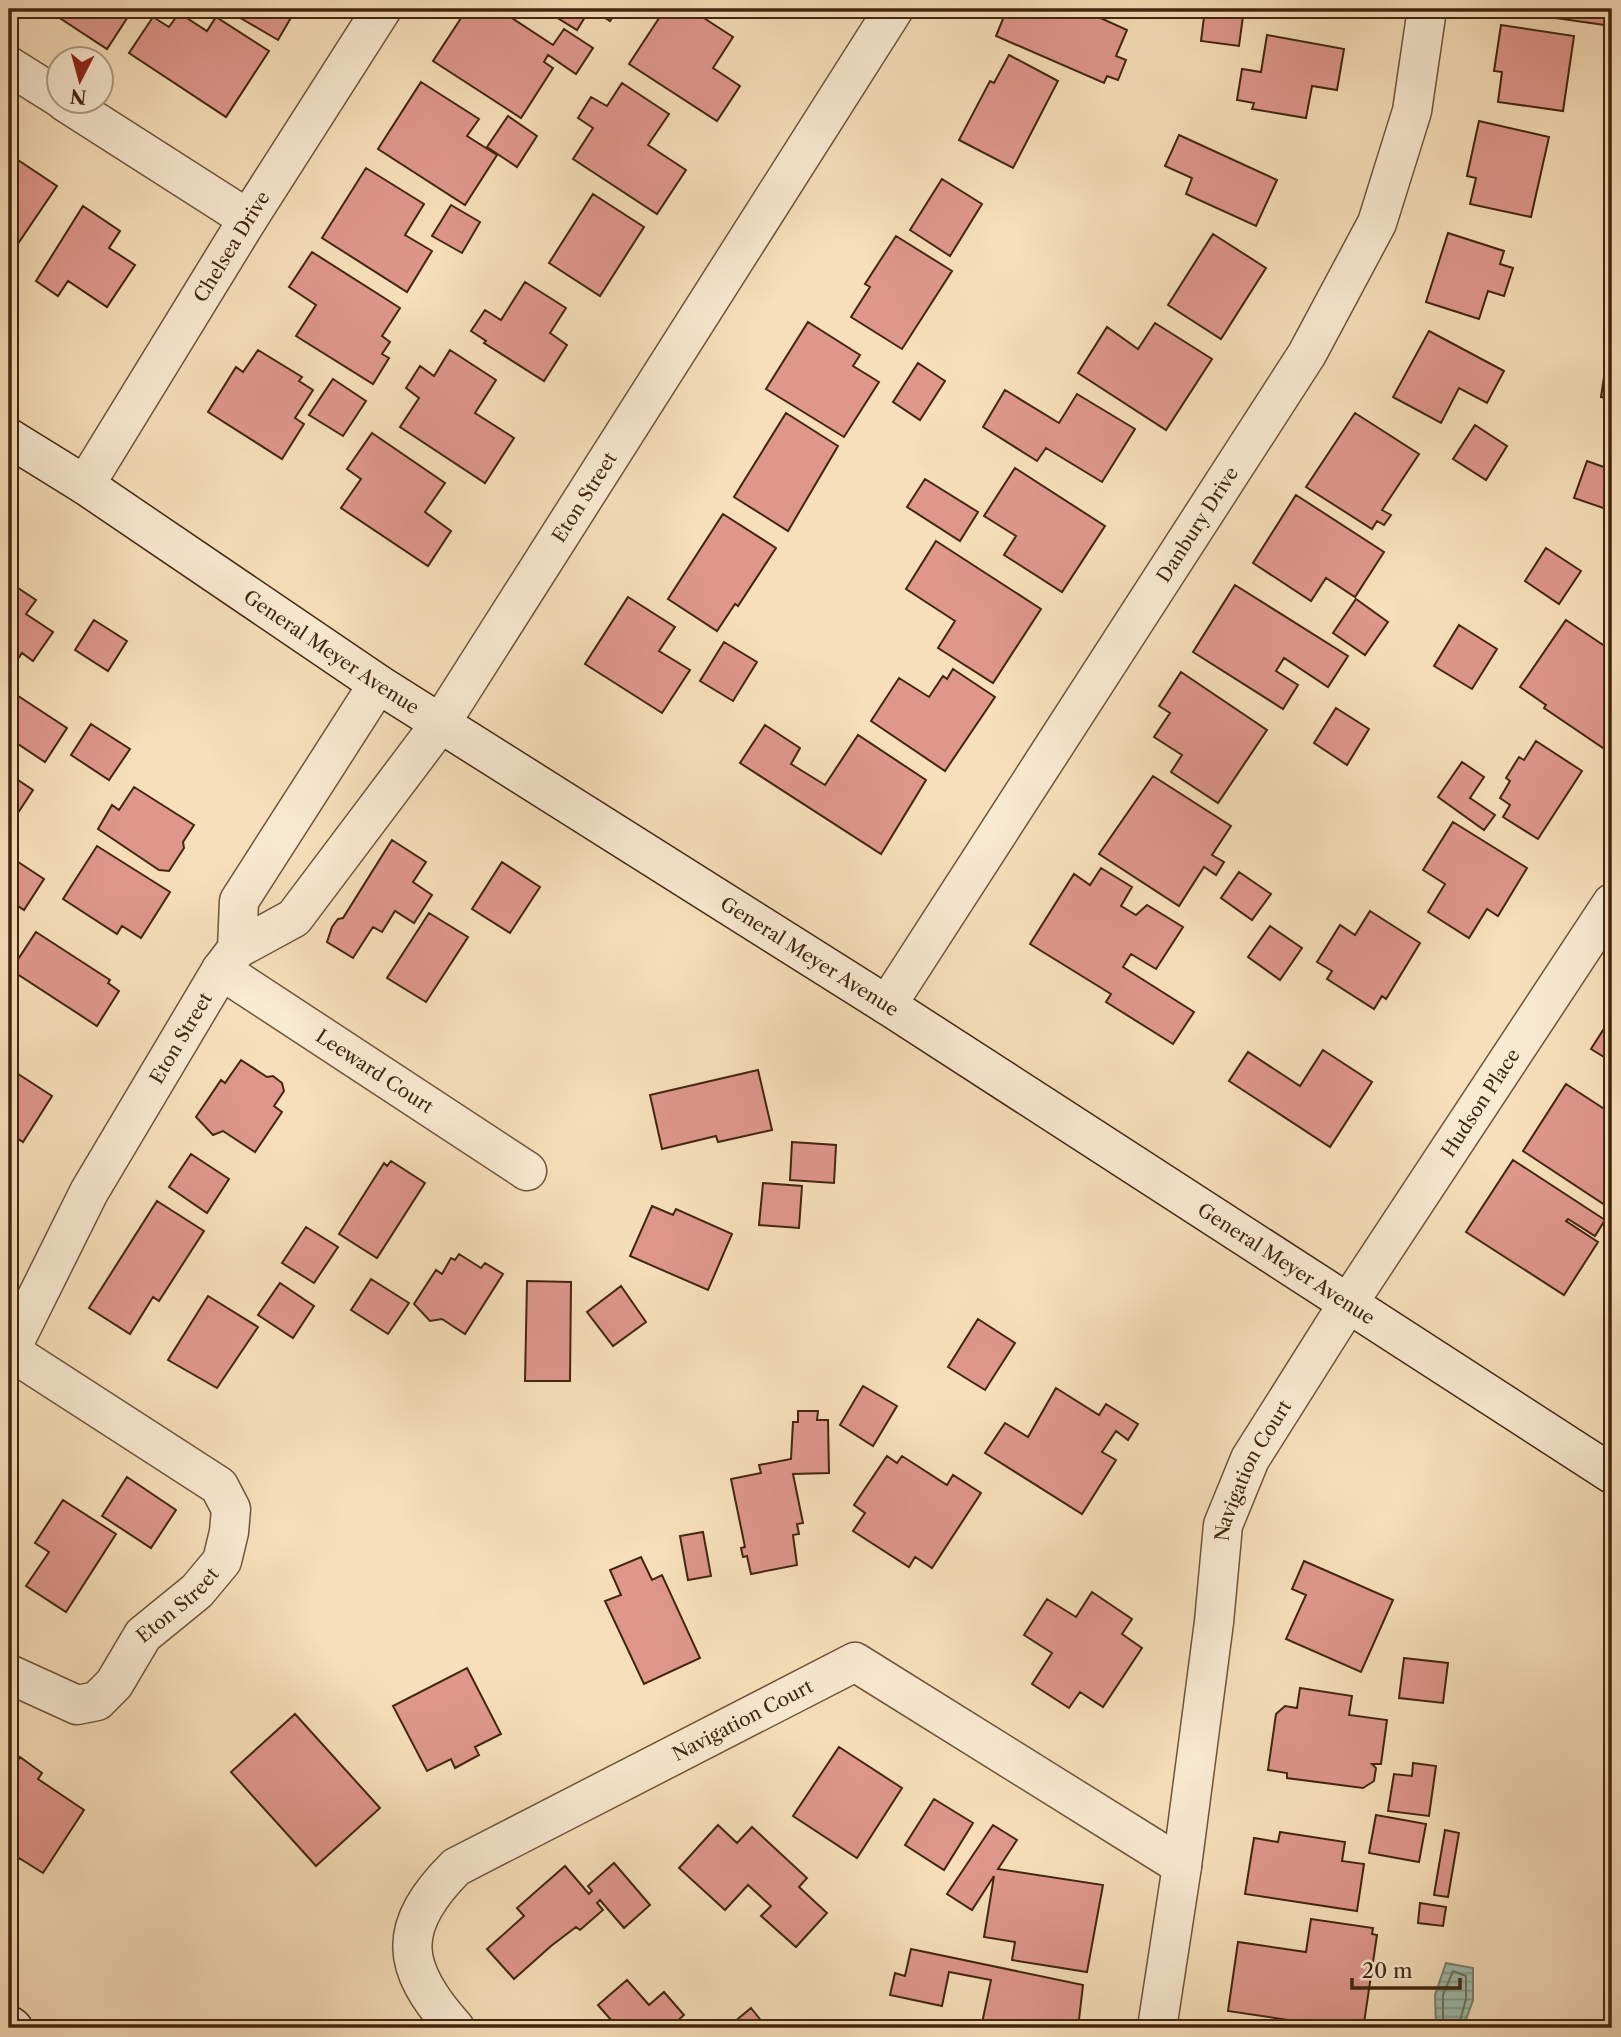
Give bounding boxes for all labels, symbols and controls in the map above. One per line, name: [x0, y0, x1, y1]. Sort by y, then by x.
north arrow: [46, 46, 116, 116]
text: N: [69, 84, 88, 109]
street label: Chelsea Drive: [189, 187, 275, 306]
street label: Eton Street: [547, 448, 622, 547]
street label: Danbury Drive: [1152, 463, 1243, 587]
street label: General Meyer Avenue: [239, 585, 423, 719]
street label: General Meyer Avenue: [716, 892, 903, 1022]
street label: Eton Street: [145, 988, 217, 1088]
street label: Leeward Court: [311, 1025, 438, 1118]
street label: Hudson Place: [1437, 1044, 1525, 1162]
street label: General Meyer Avenue: [1193, 1198, 1379, 1330]
street label: Navigation Court: [1211, 1396, 1296, 1542]
street label: Eton Street: [132, 1563, 224, 1648]
street label: Navigation Court: [669, 1675, 817, 1766]
scale bar: [1352, 1946, 1460, 1990]
text: 20 m: [1362, 1958, 1413, 1983]

